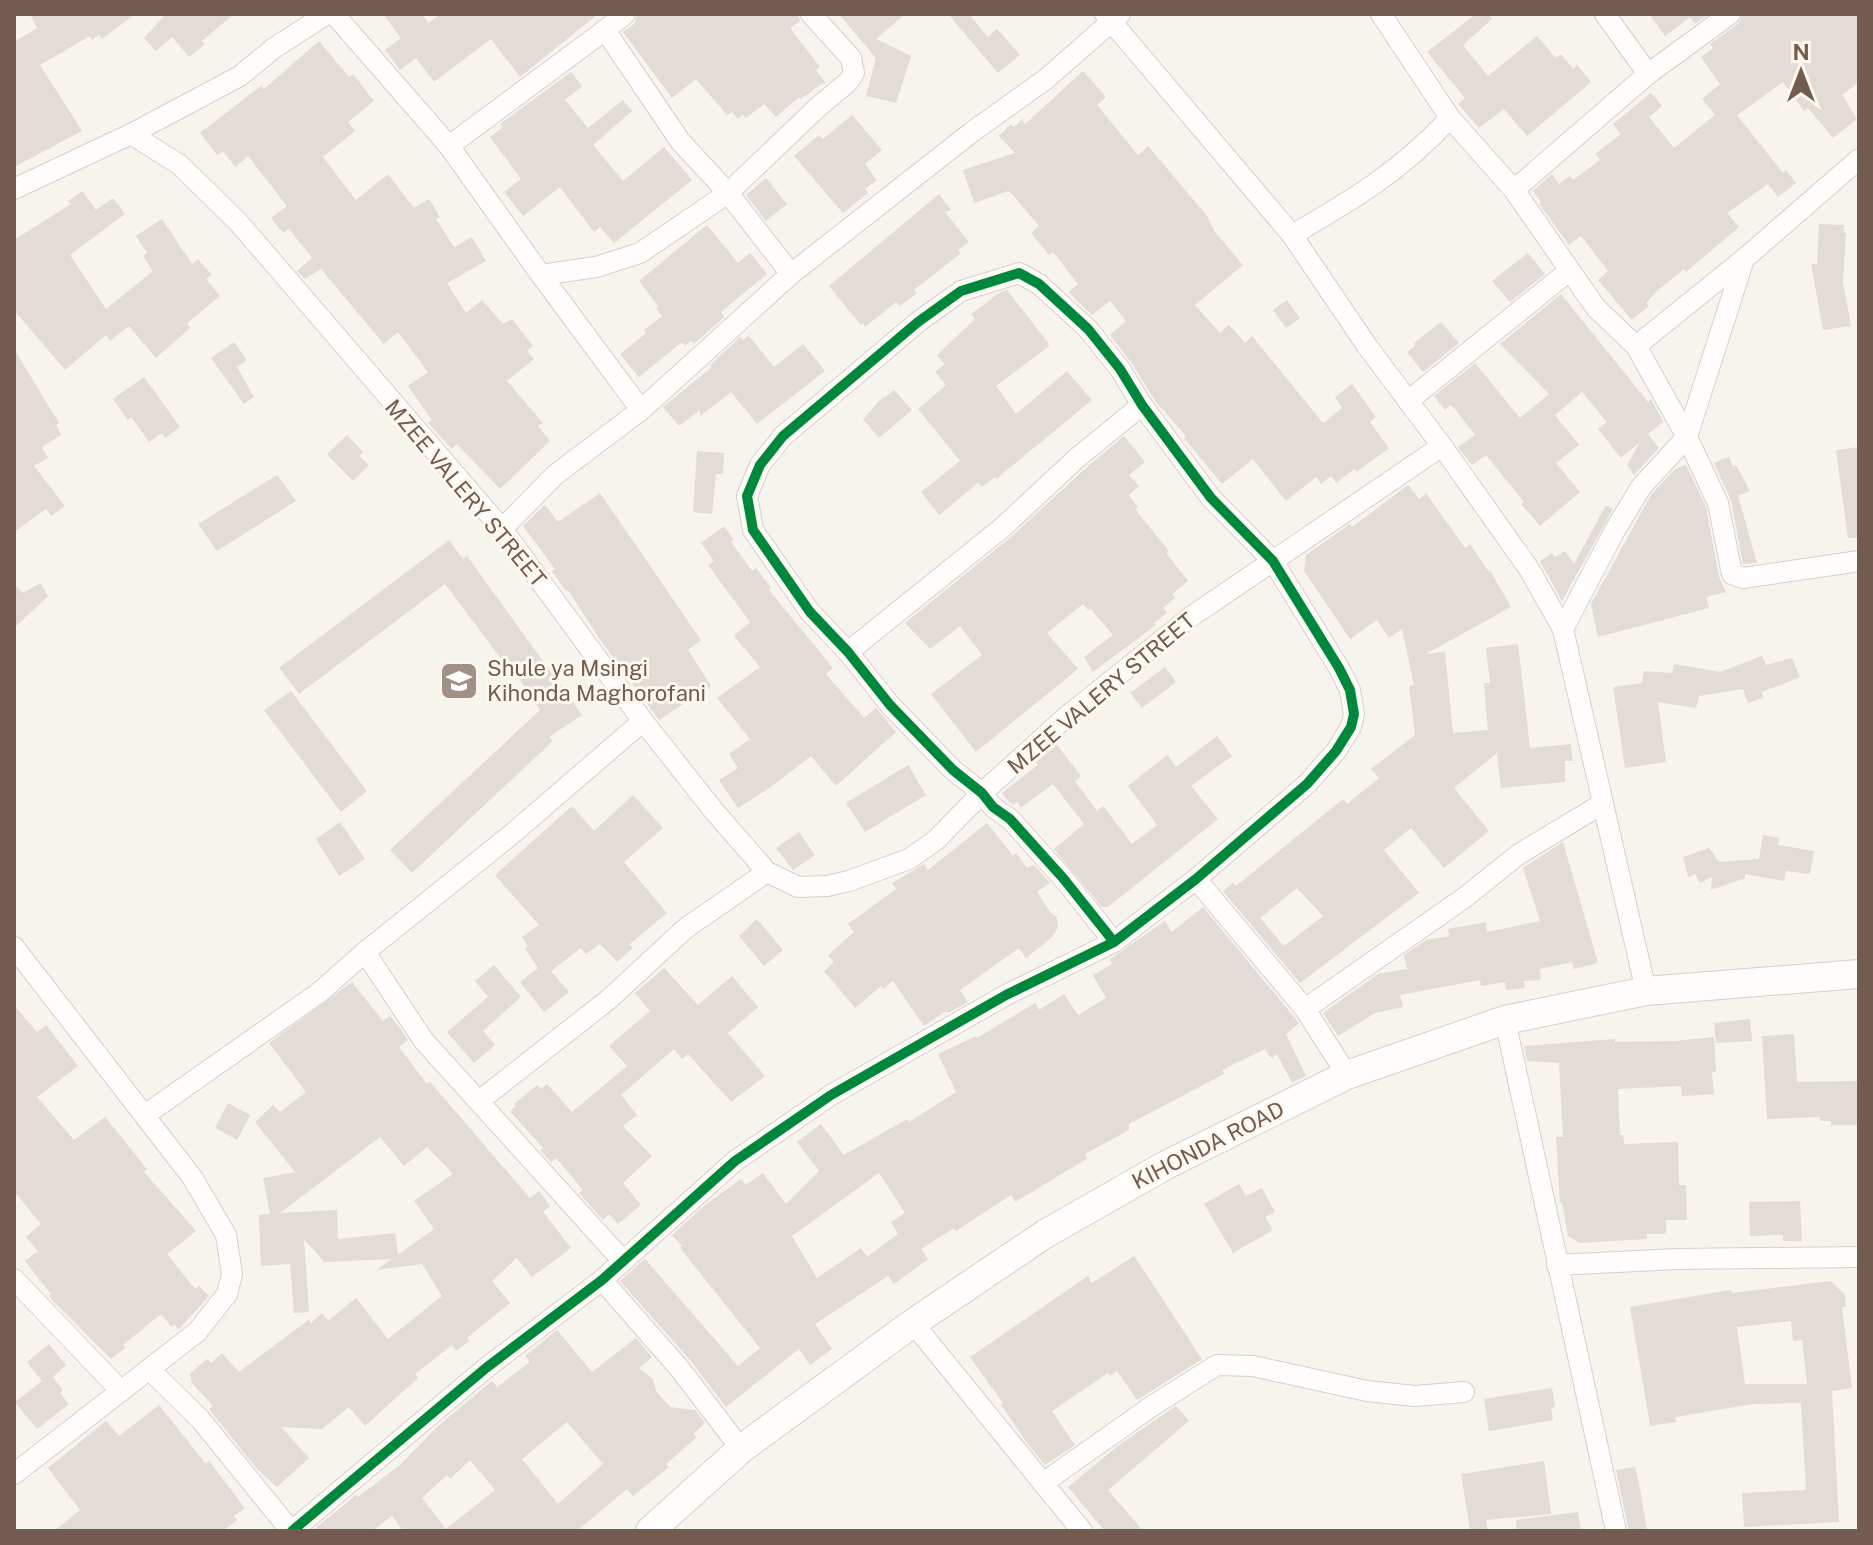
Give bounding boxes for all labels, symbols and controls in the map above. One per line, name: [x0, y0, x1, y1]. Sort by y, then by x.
north arrow: [1761, 32, 1841, 112]
text: N: [1792, 39, 1810, 65]
street label: MZEE VALERY STREET: [380, 394, 552, 592]
street label: MZEE VALERY STREET: [1002, 607, 1200, 779]
place label: Shule ya Msingi Kihonda Maghorofani: [487, 655, 706, 706]
school or university icon: Shule ya Msingi Kihonda Maghorofani: [438, 660, 480, 702]
street label: KIHONDA ROAD: [1128, 1095, 1288, 1195]

